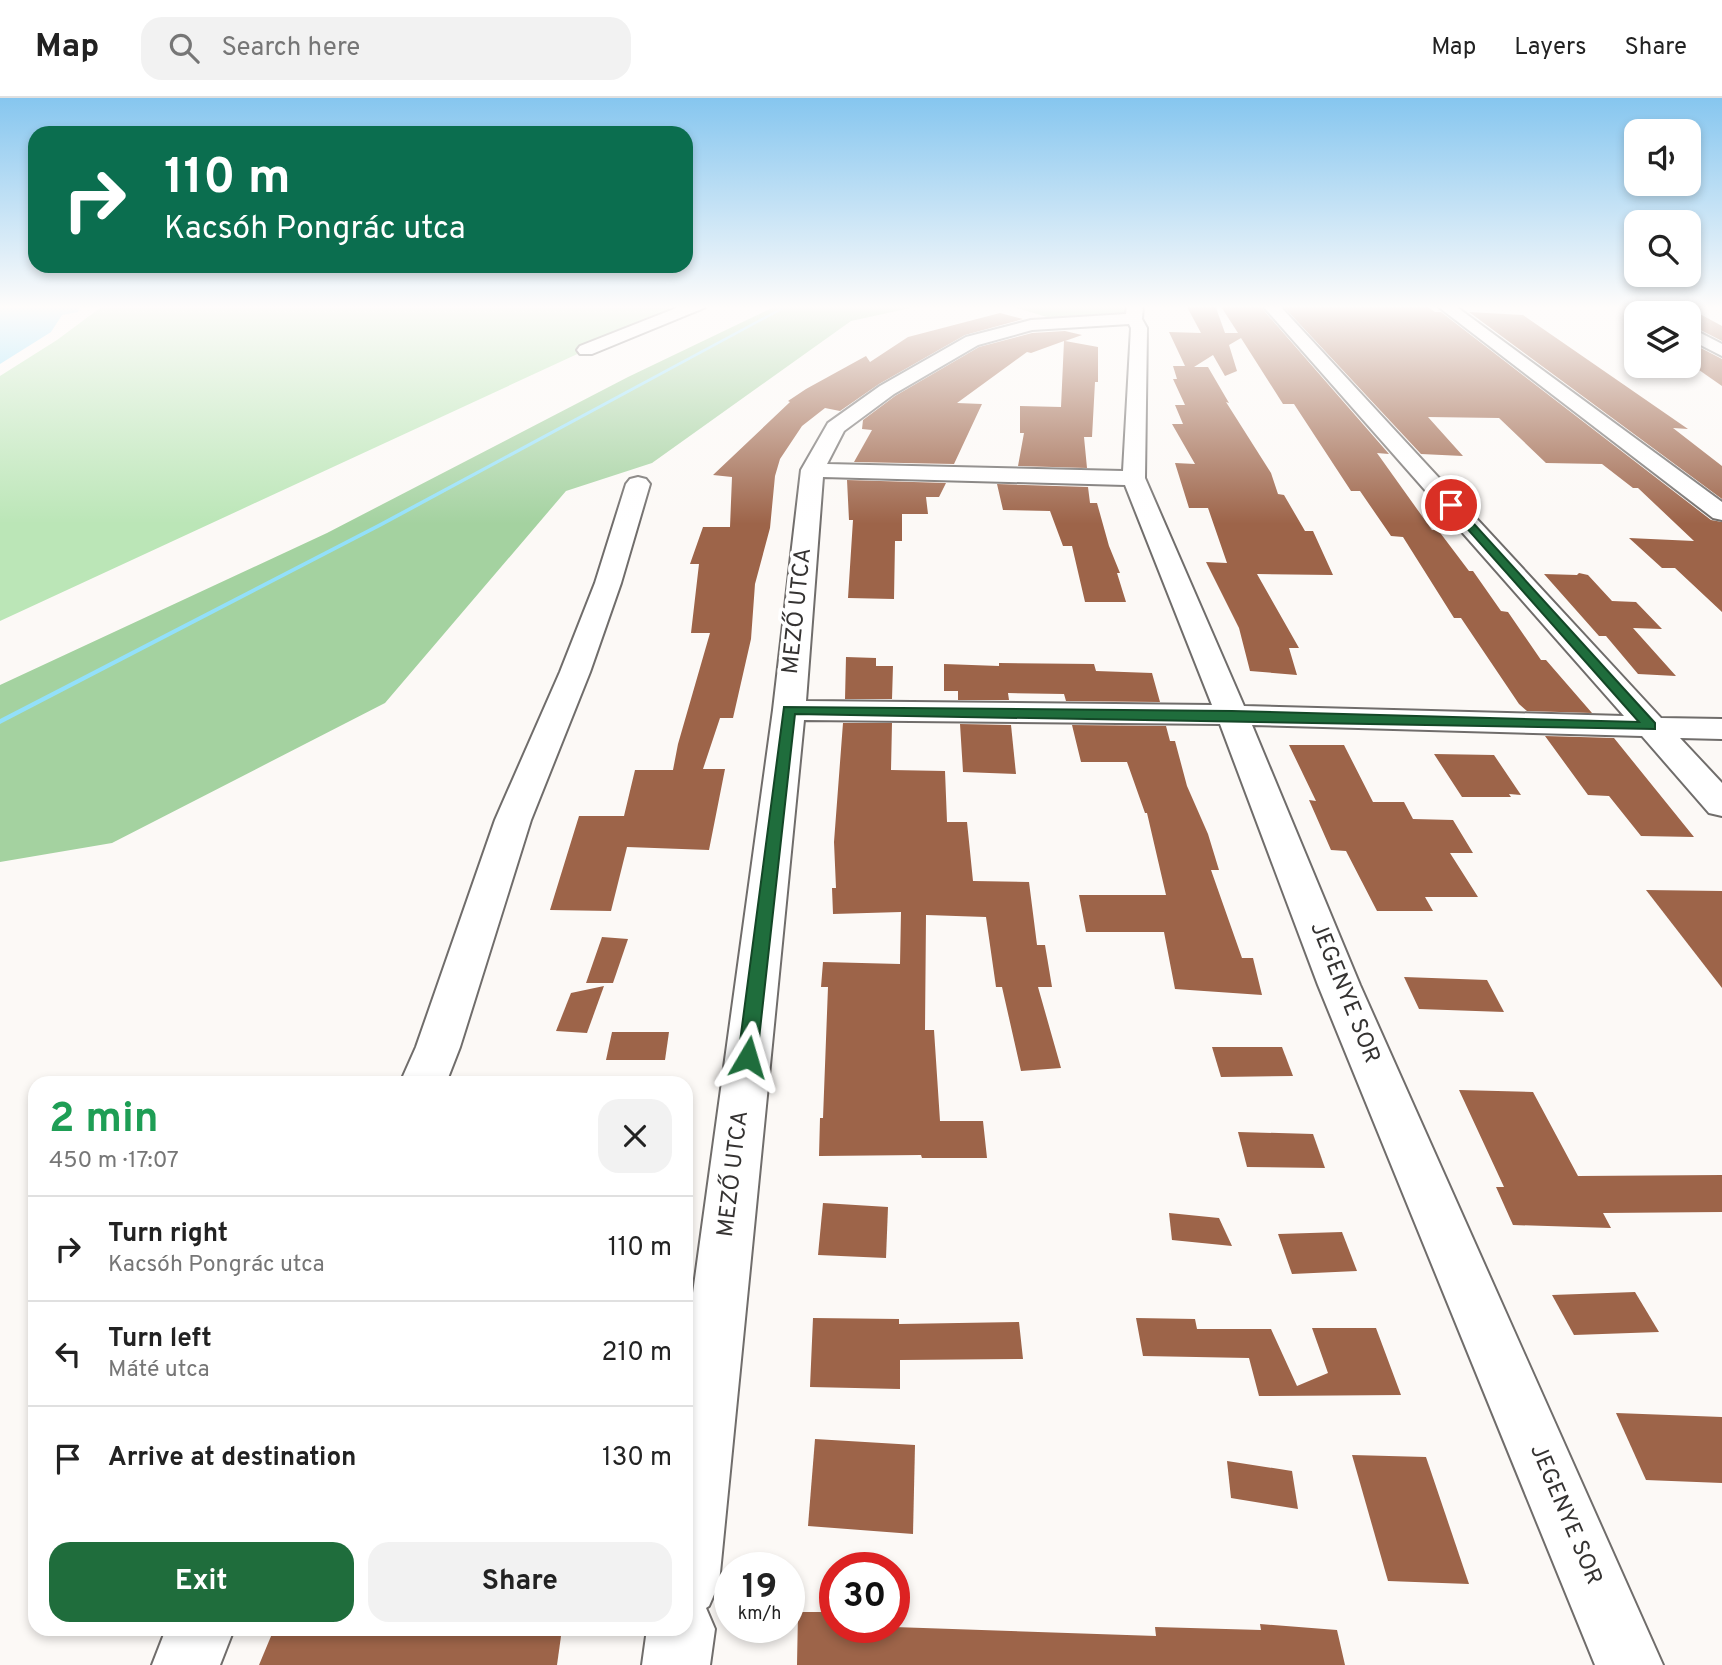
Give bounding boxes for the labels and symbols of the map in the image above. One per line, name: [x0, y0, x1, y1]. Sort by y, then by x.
pin: [1421, 475, 1481, 535]
street label: MEZŐ UTCA: [775, 546, 819, 676]
street label: JEGENYE SOR: [1302, 918, 1386, 1068]
position arrow: [711, 1020, 785, 1094]
street label: MEZŐ UTCA: [710, 1109, 756, 1239]
street label: JEGENYE SOR: [1522, 1440, 1608, 1590]
speed limit sign: 30: [819, 1552, 910, 1643]

